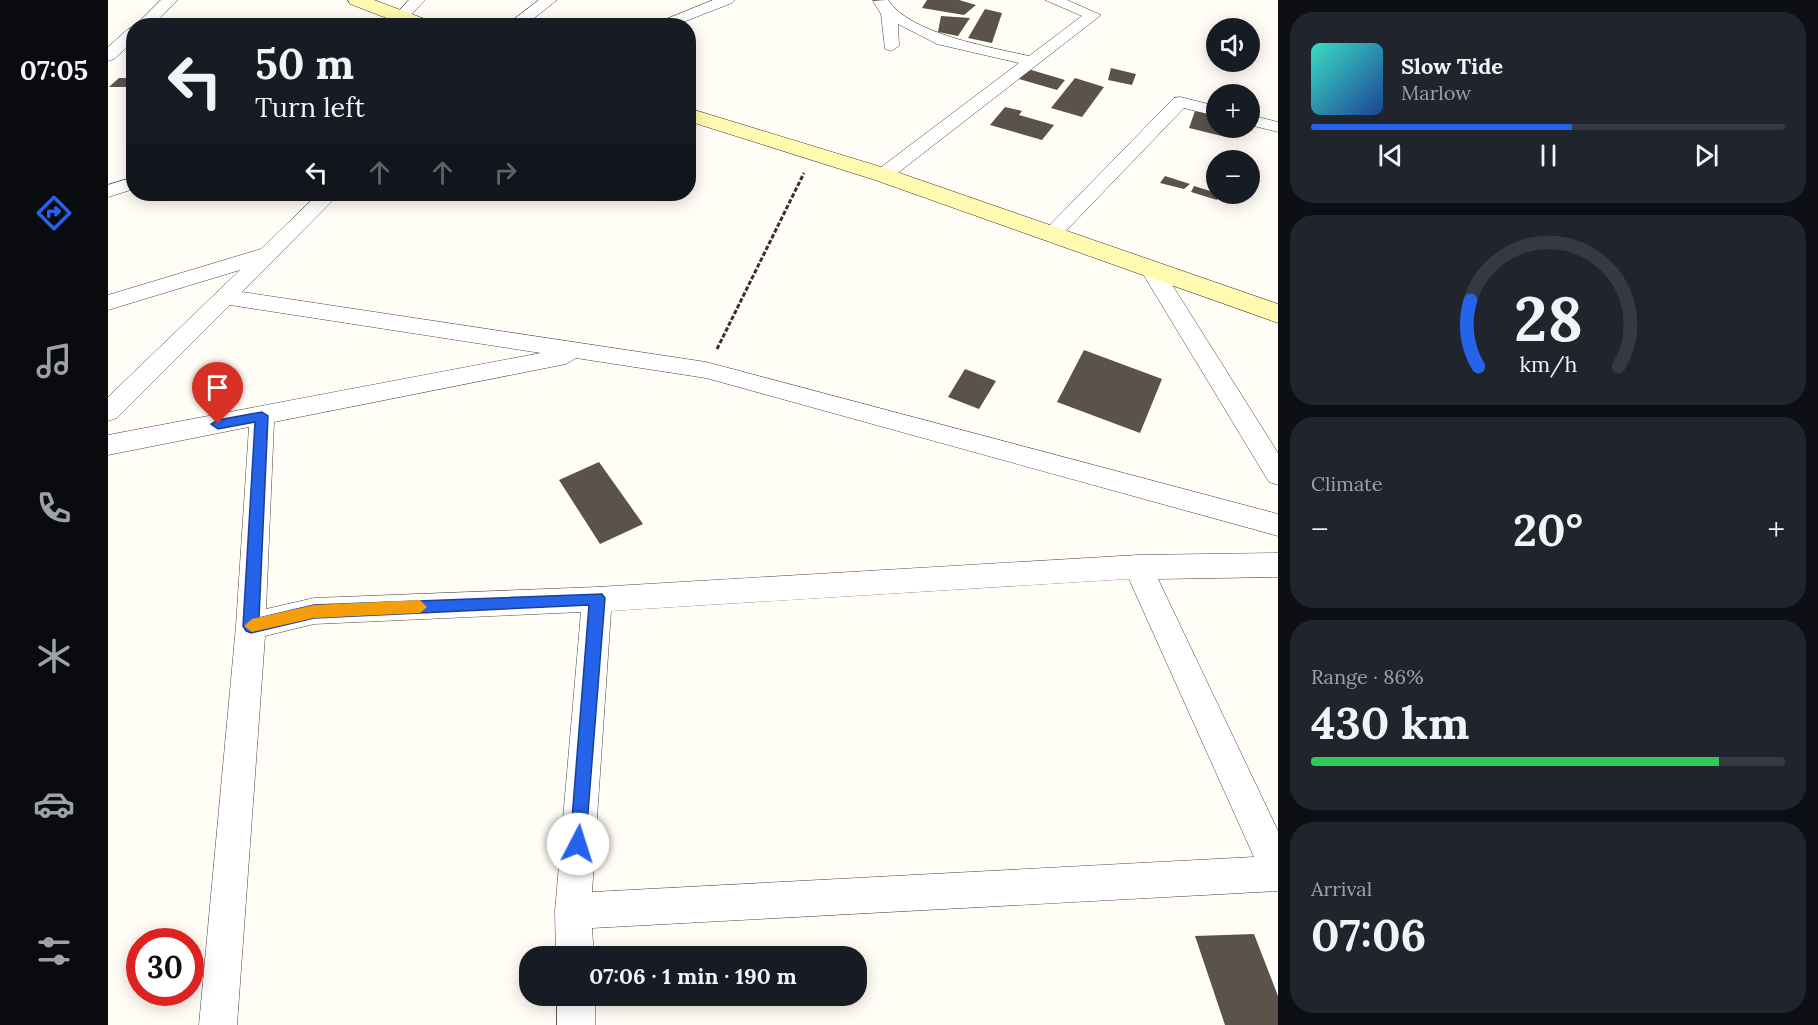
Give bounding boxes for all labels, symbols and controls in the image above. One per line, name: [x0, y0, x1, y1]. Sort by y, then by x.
map controls: [1206, 18, 1260, 204]
button: sound: [1206, 18, 1260, 72]
text: 50 m: [255, 37, 354, 91]
icon: left: [156, 42, 234, 120]
text: Slow Tide: [1401, 52, 1503, 80]
text: 07:05: [20, 53, 88, 87]
text: Marlow: [1401, 80, 1471, 105]
button: +: [1206, 84, 1260, 138]
text: Turn left: [255, 90, 365, 124]
icon: previous: [1374, 139, 1407, 172]
icon: pause: [1532, 139, 1565, 172]
icon: next: [1690, 139, 1723, 172]
button: −: [1206, 150, 1260, 204]
icon: left: [300, 156, 333, 189]
icon: ahead: [363, 156, 396, 189]
icon: ahead: [426, 156, 459, 189]
icon: right: [489, 156, 522, 189]
icon: directions: [33, 192, 75, 234]
text: 28: [1514, 278, 1582, 358]
icon: music: [33, 340, 75, 382]
text: km/h: [1519, 350, 1577, 378]
pin: [192, 362, 243, 424]
icon: arrive: [201, 371, 234, 404]
text: Climate: [1311, 471, 1383, 496]
icon: phone: [33, 487, 75, 529]
text: 20°: [1513, 501, 1583, 558]
text: −: [1311, 508, 1329, 550]
text: +: [1767, 508, 1785, 550]
icon: climate: [33, 635, 75, 677]
text: Range · 86%: [1311, 664, 1424, 689]
text: 430 km: [1311, 694, 1469, 751]
icon: car: [33, 783, 75, 825]
position arrow: [546, 812, 610, 876]
text: Arrival: [1311, 876, 1372, 901]
text: 07:06: [1311, 906, 1426, 963]
speed limit sign: 30: [126, 928, 204, 1006]
icon: filters: [33, 930, 75, 972]
text: 07:06 · 1 min · 190 m: [589, 962, 797, 990]

